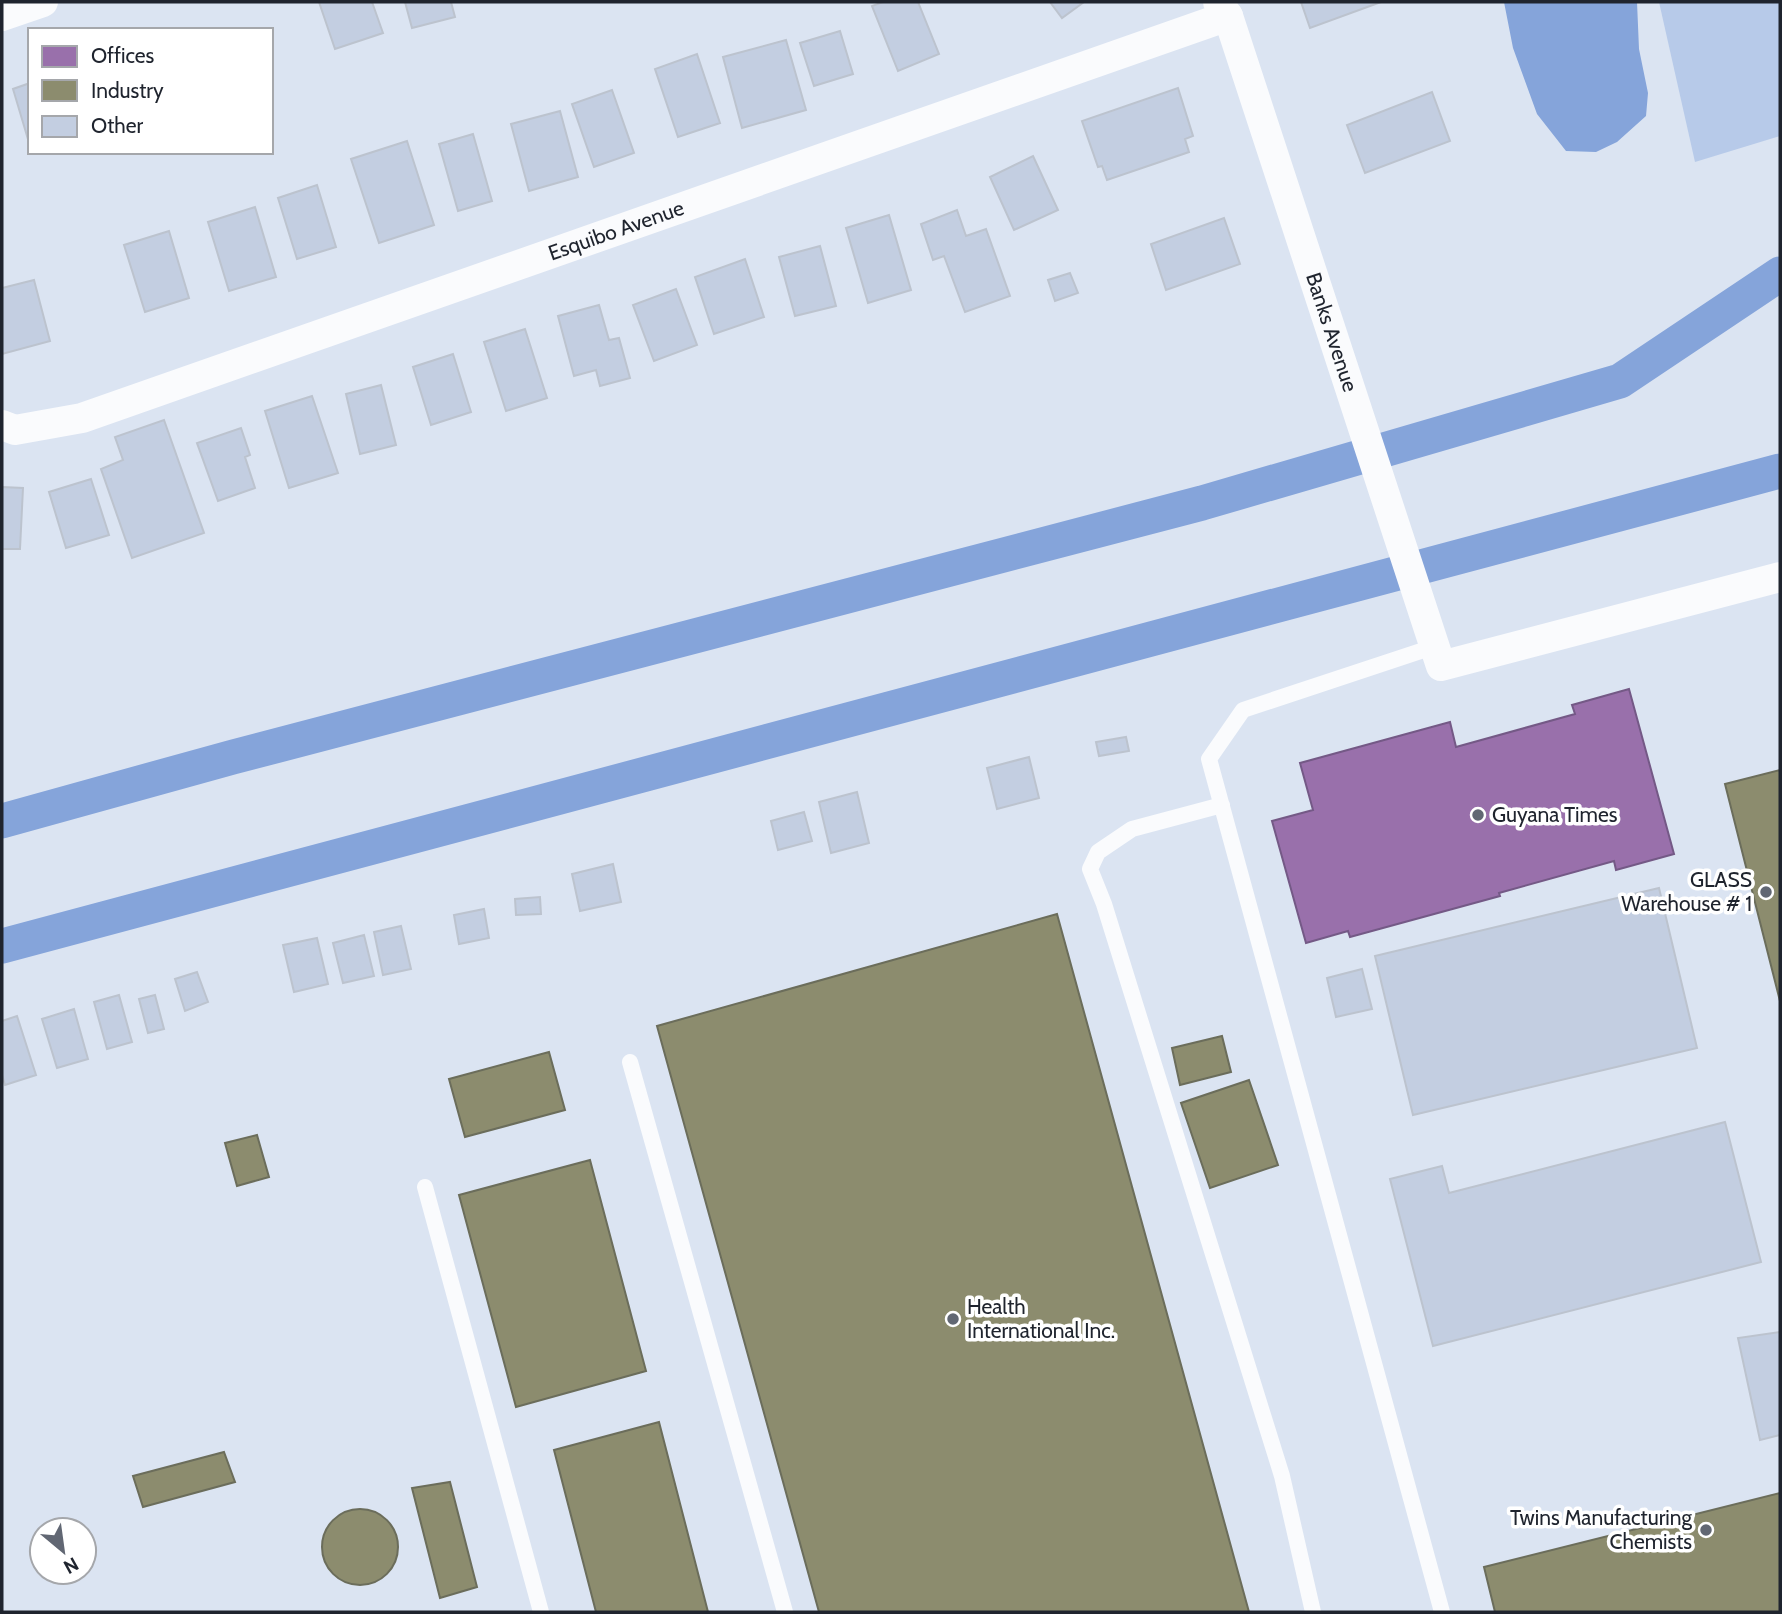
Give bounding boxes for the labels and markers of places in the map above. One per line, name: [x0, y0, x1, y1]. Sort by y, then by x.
place label: Guyana Times: [1492, 802, 1618, 827]
marker: Guyana Times: [1470, 807, 1486, 823]
place label: GLASS Warehouse # 1: [1621, 867, 1752, 916]
marker: GLASS Warehouse # 1: [1758, 884, 1774, 900]
place label: Health International Inc.: [967, 1294, 1115, 1343]
marker: Health International Inc.: [945, 1311, 961, 1327]
place label: Twins Manufacturing Chemists: [1510, 1505, 1693, 1554]
marker: Twins Manufacturing Chemists: [1698, 1522, 1714, 1538]

